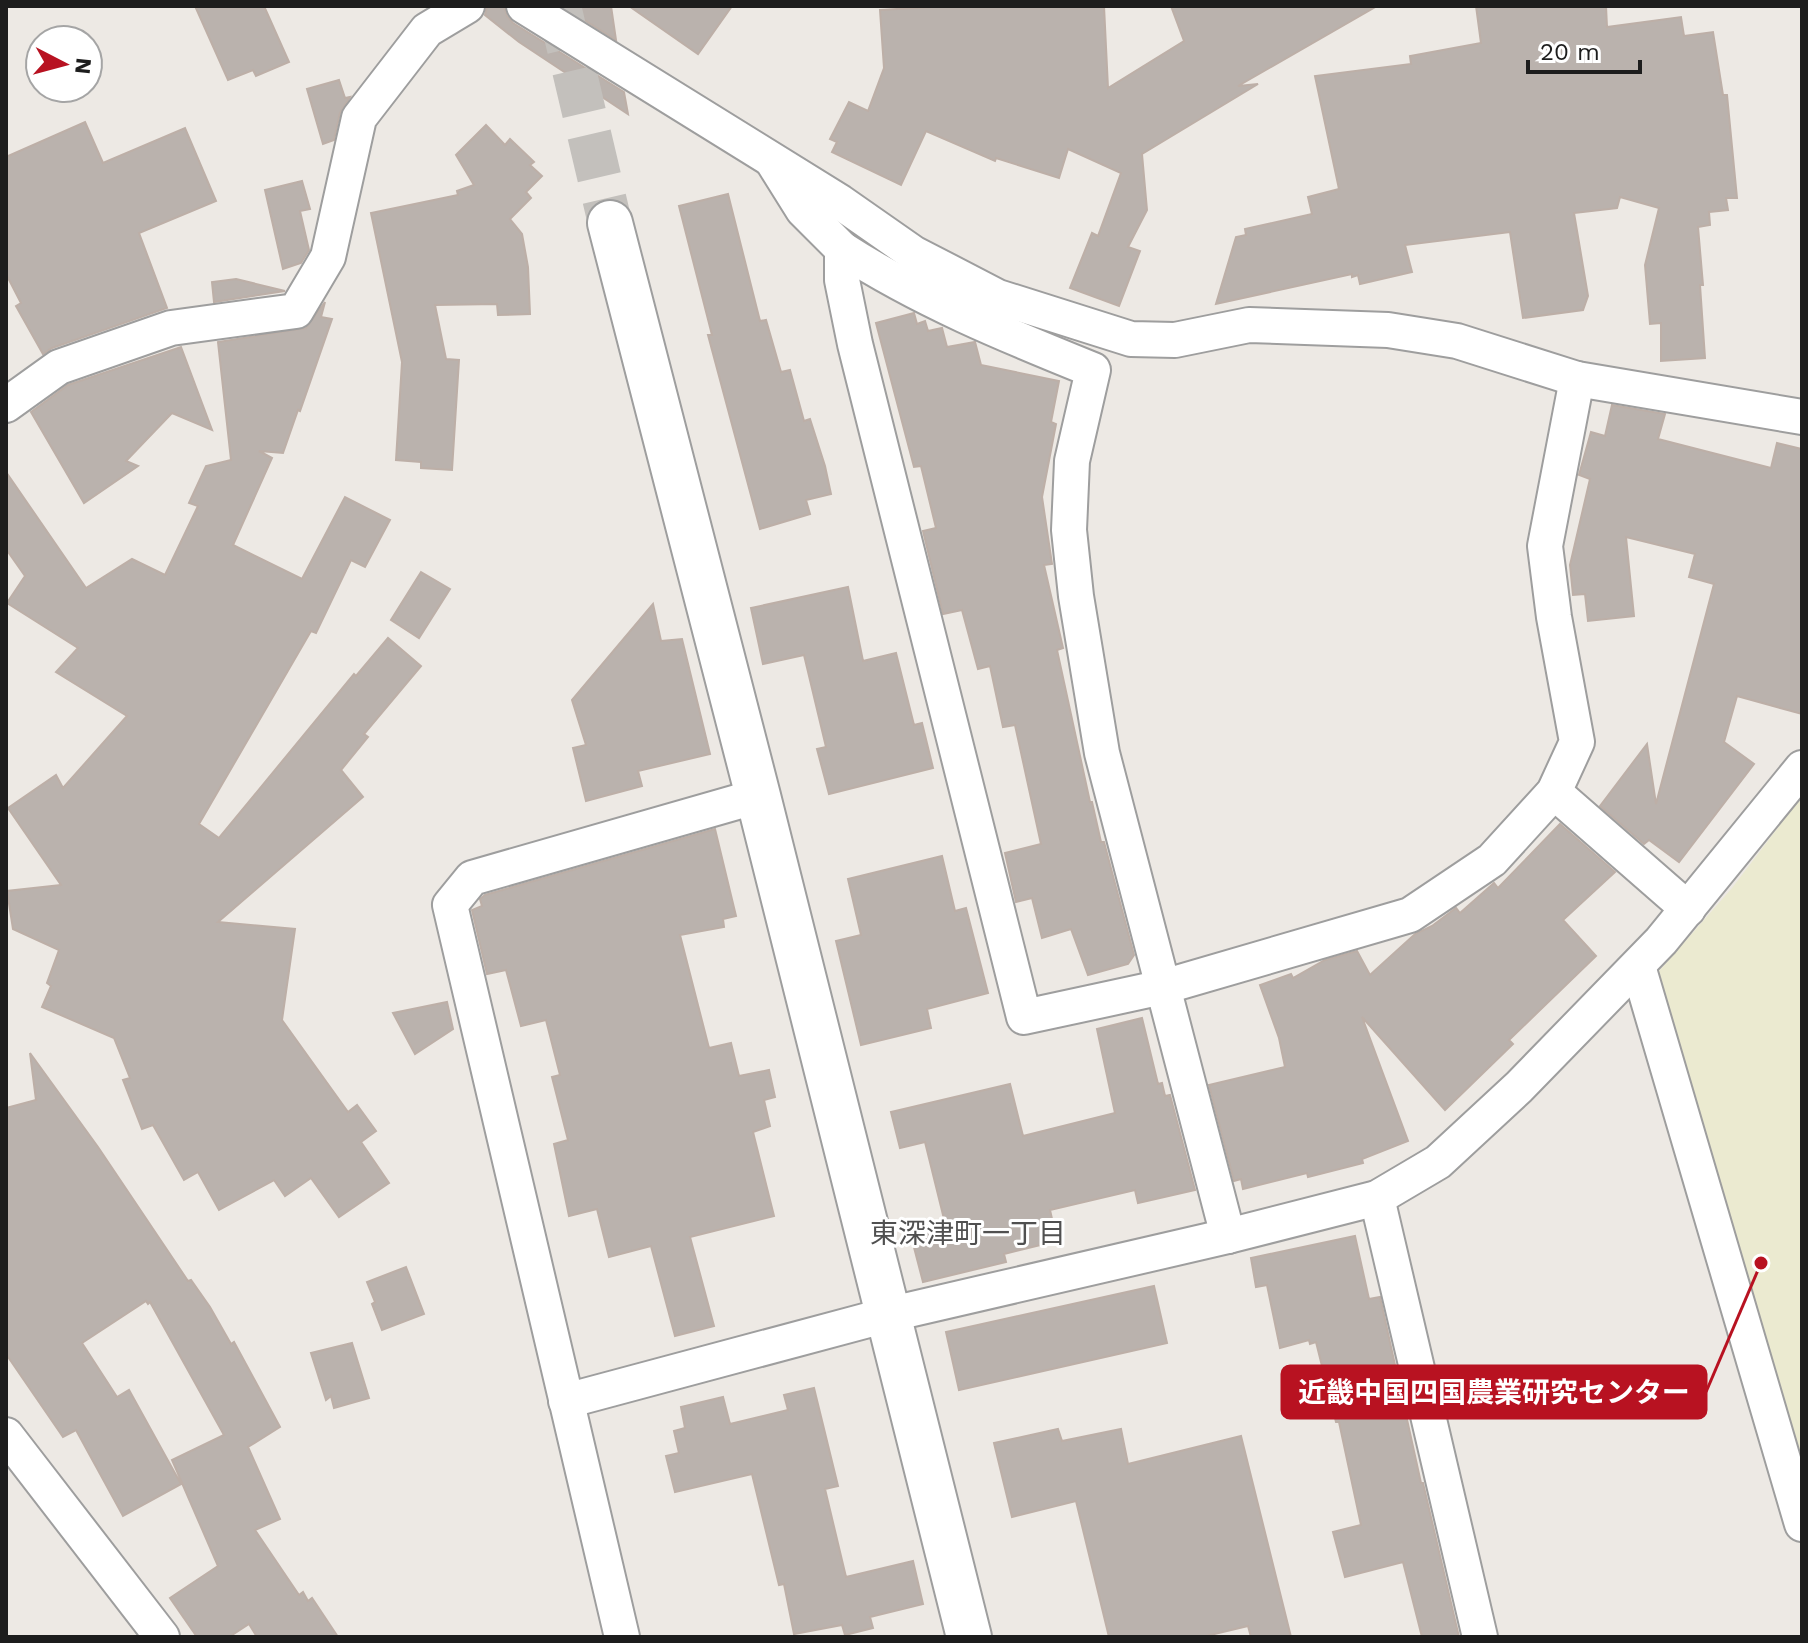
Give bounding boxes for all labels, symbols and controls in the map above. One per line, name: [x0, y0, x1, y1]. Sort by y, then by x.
north arrow: [24, 24, 104, 104]
scale bar: [1528, 24, 1640, 74]
text: 20 m: [1540, 38, 1600, 66]
text: N: [70, 57, 97, 75]
district label: 東深津町一丁目: [870, 1217, 1066, 1250]
callout: 近畿中国四国農業研究センター: [1282, 1366, 1706, 1418]
text: 近畿中国四国農業研究センター: [1298, 1376, 1690, 1409]

